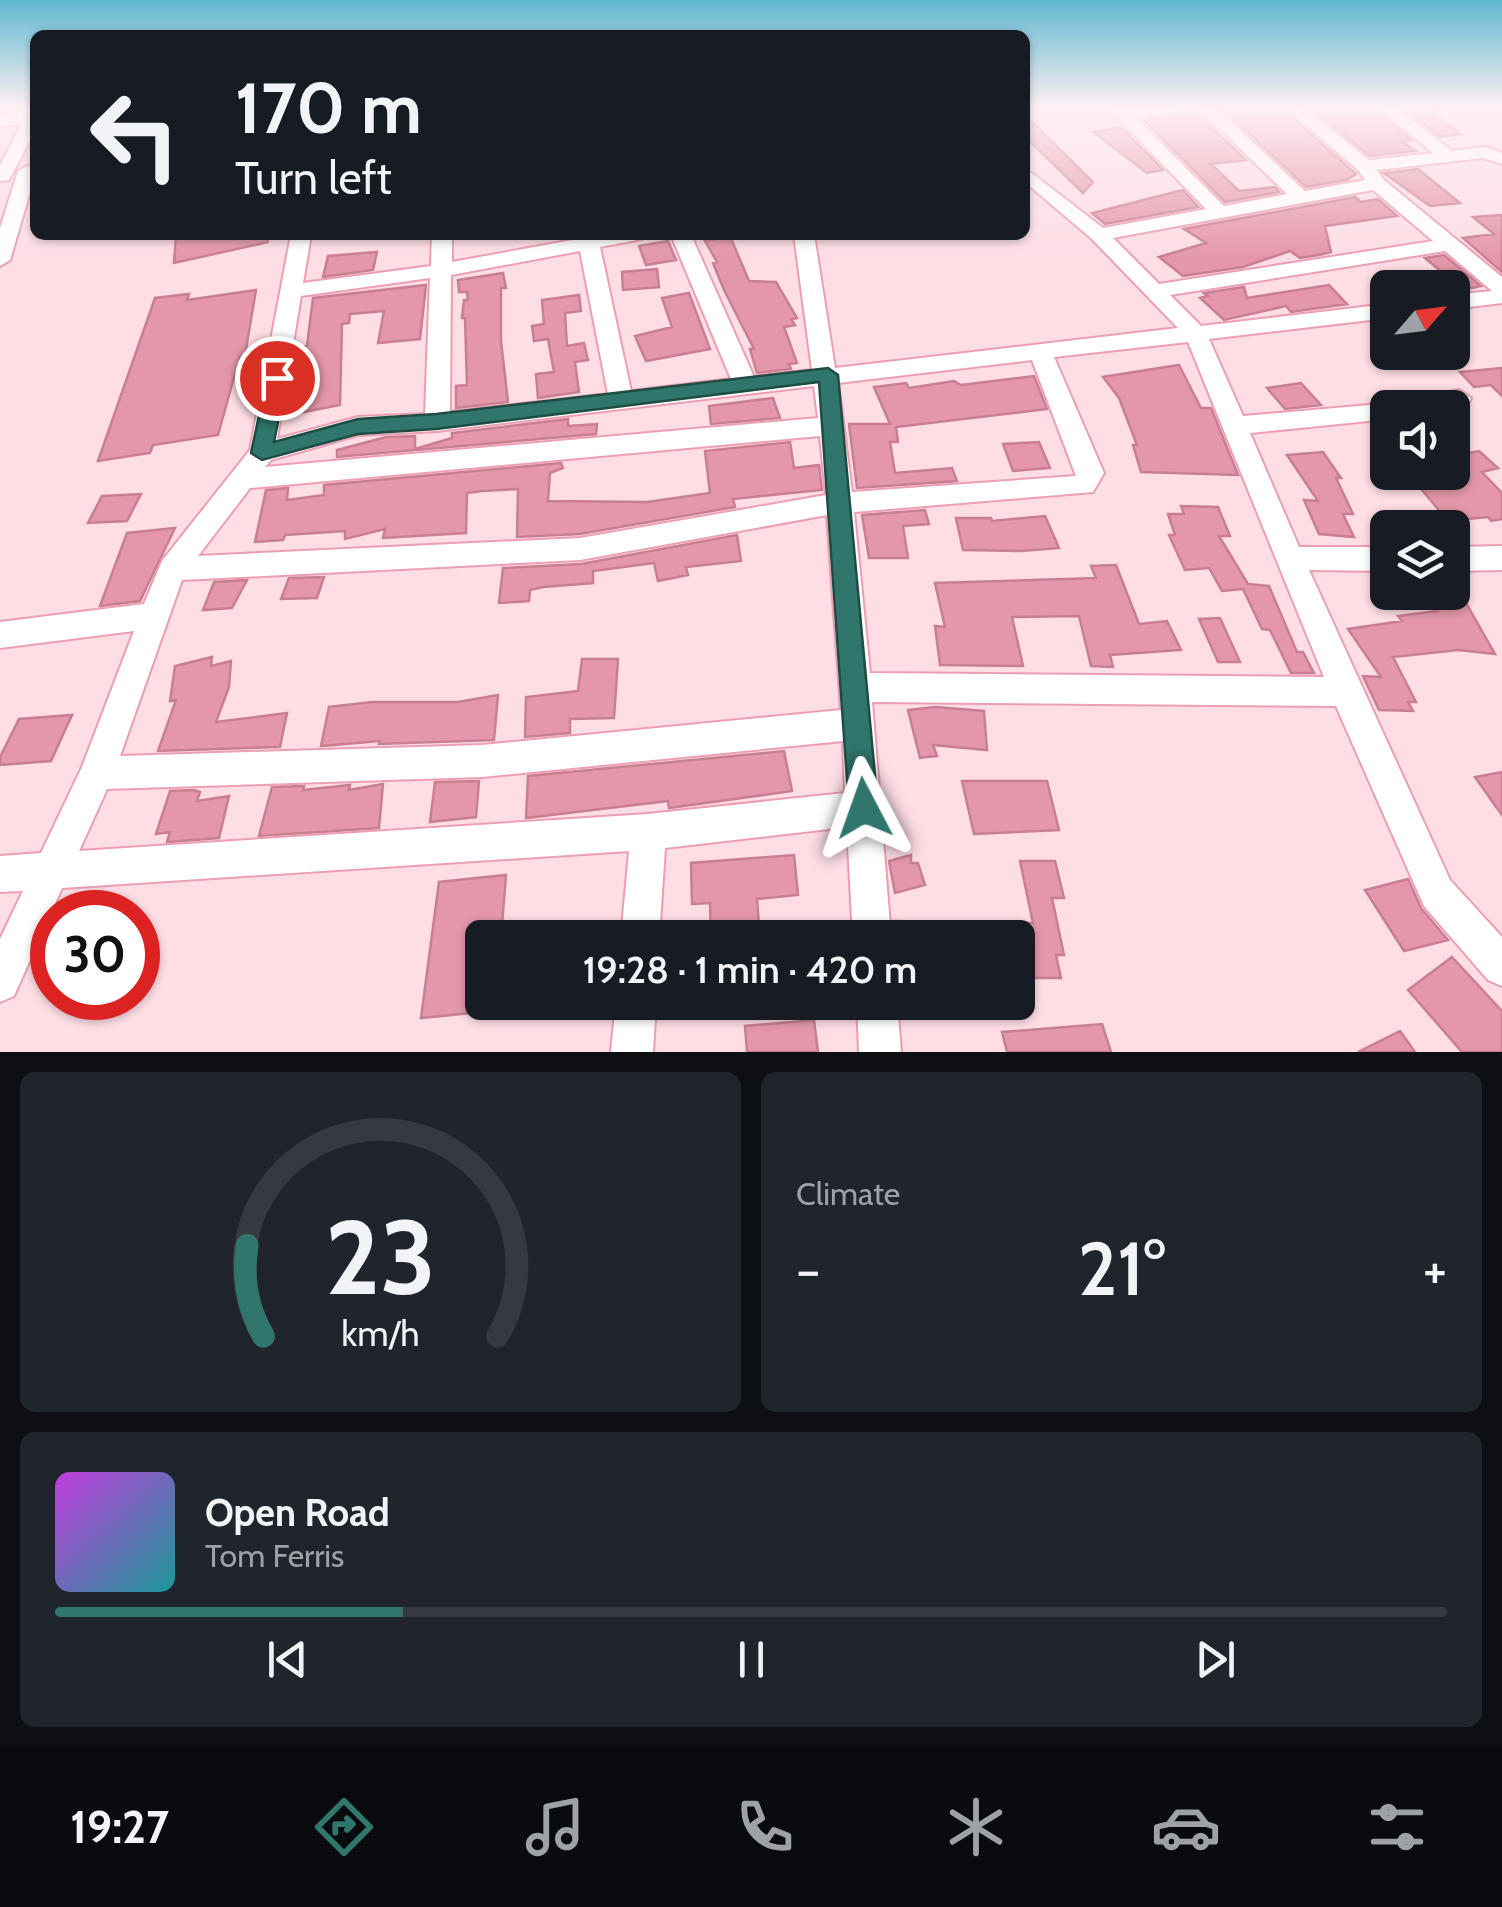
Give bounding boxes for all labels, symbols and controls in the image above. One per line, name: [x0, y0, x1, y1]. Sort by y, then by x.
text: 170 m: [235, 65, 422, 151]
icon: left: [70, 70, 200, 200]
text: Turn left: [235, 151, 392, 205]
north arrow: [1370, 270, 1470, 370]
map controls: [1370, 270, 1470, 610]
pin: [235, 336, 320, 421]
icon: arrive: [250, 351, 305, 406]
button: sound: [1370, 390, 1470, 490]
button: layers: [1370, 510, 1470, 610]
position arrow: [812, 756, 916, 860]
speed limit sign: 30: [30, 890, 160, 1020]
text: 19:28 · 1 min · 420 m: [583, 946, 917, 993]
text: Climate: [796, 1174, 900, 1213]
text: 23: [325, 1194, 436, 1320]
text: 21°: [1078, 1223, 1165, 1314]
text: −: [796, 1236, 820, 1303]
text: +: [1423, 1236, 1447, 1303]
text: km/h: [341, 1312, 420, 1355]
text: Open Road: [205, 1489, 390, 1536]
text: Tom Ferris: [205, 1536, 344, 1575]
icon: previous: [260, 1632, 315, 1687]
icon: pause: [724, 1632, 779, 1687]
icon: next: [1188, 1632, 1243, 1687]
icon: directions: [309, 1792, 379, 1862]
icon: music: [520, 1792, 590, 1862]
icon: phone: [730, 1792, 800, 1862]
icon: climate: [941, 1792, 1011, 1862]
icon: car: [1151, 1792, 1221, 1862]
icon: filters: [1362, 1792, 1432, 1862]
text: 19:27: [70, 1800, 169, 1854]

